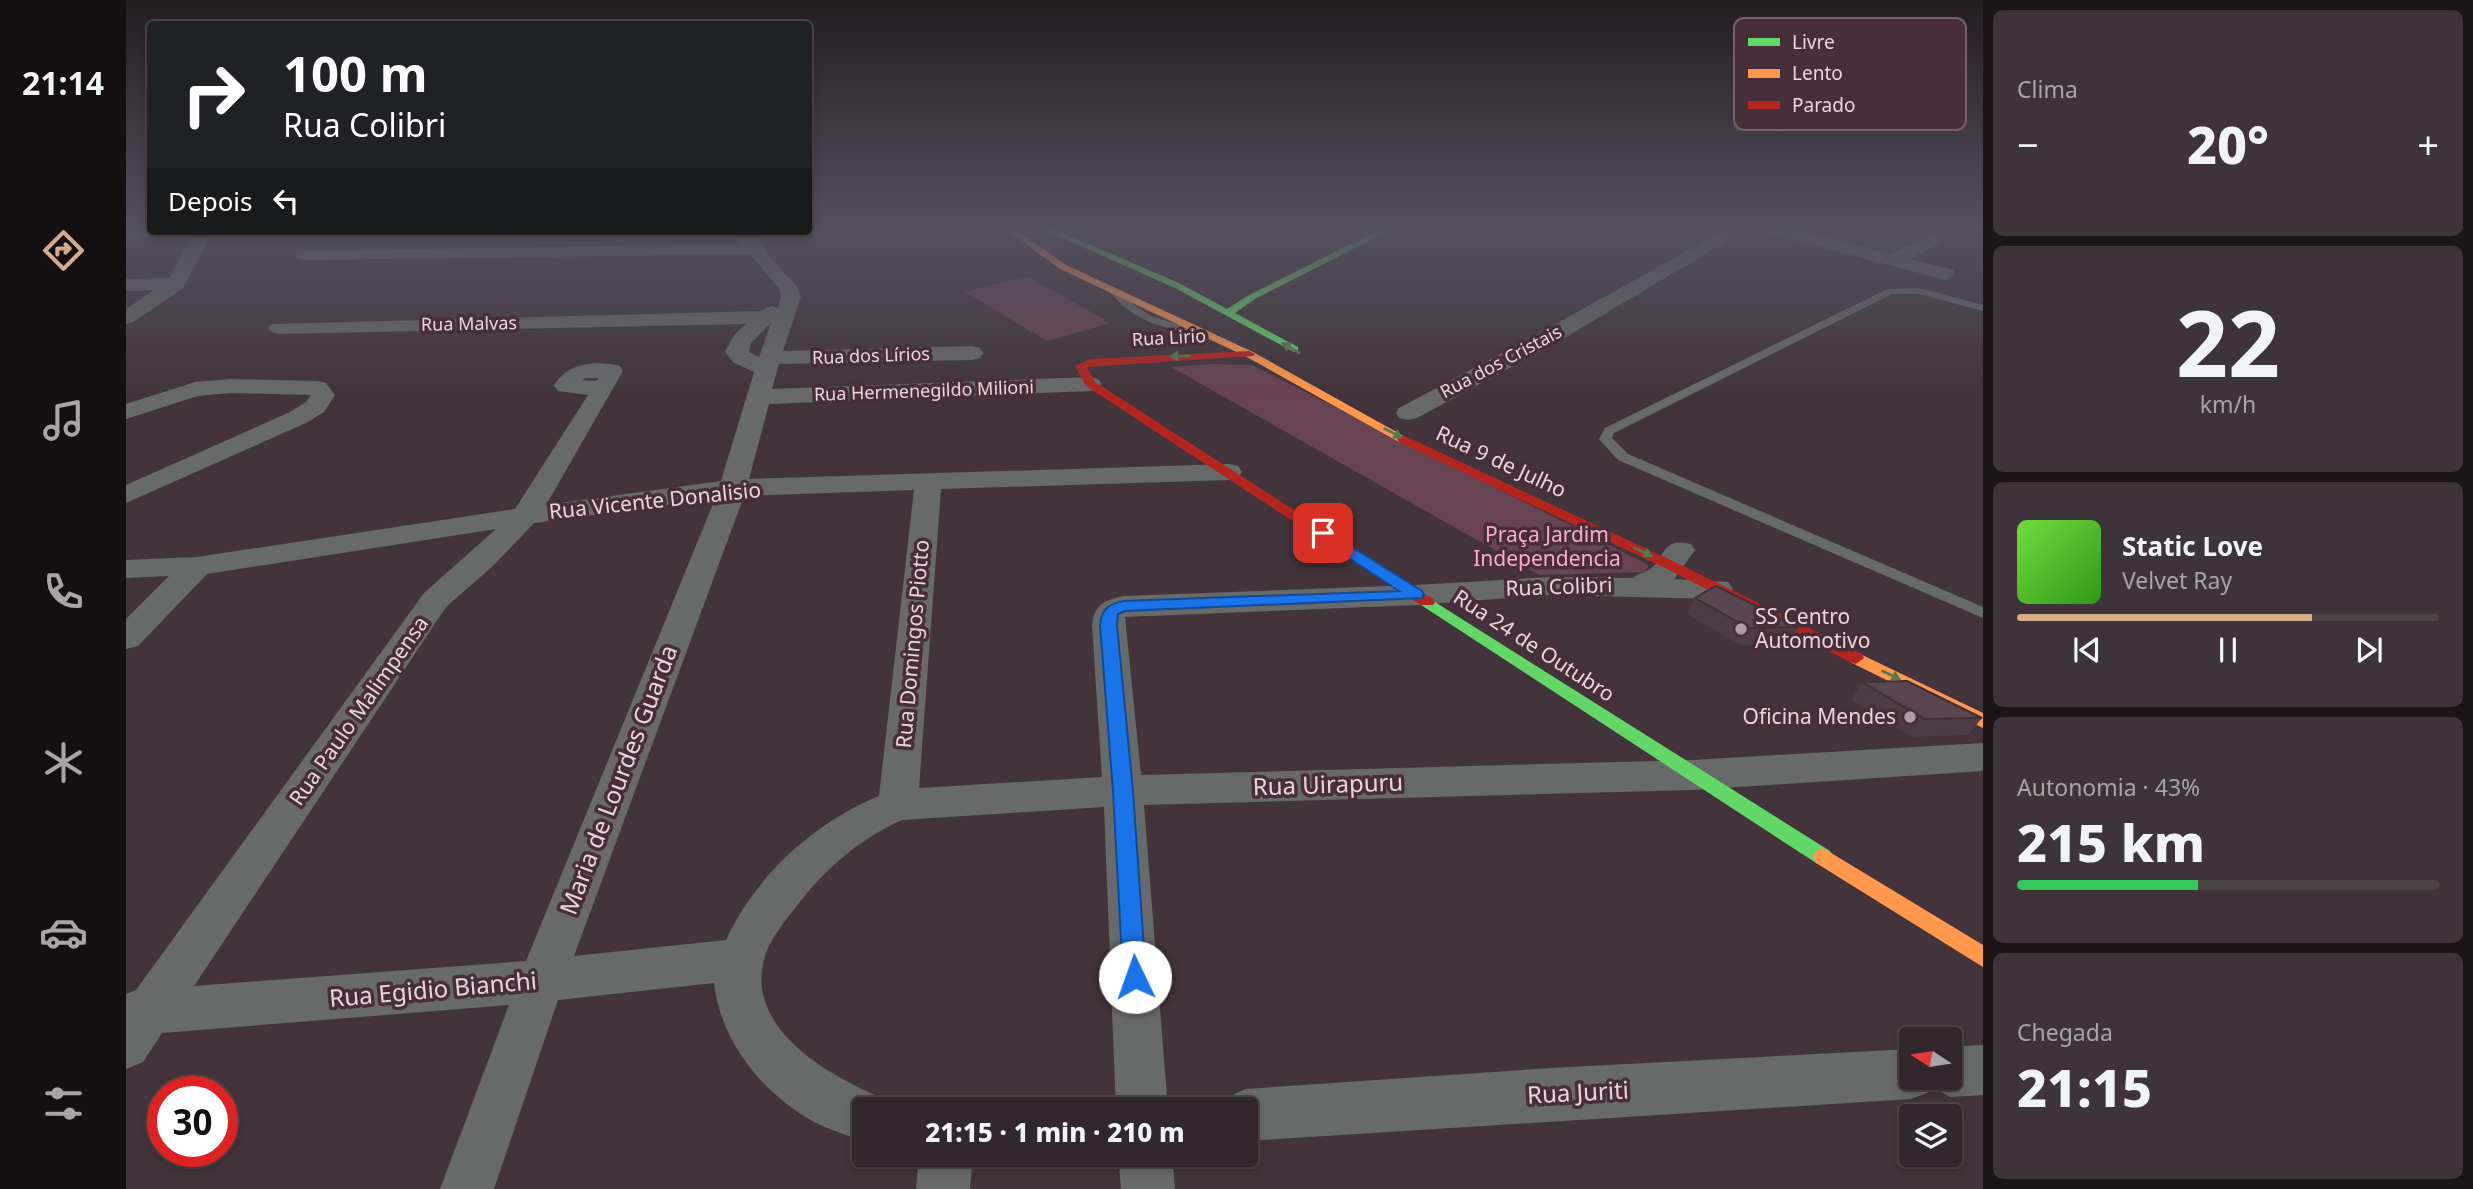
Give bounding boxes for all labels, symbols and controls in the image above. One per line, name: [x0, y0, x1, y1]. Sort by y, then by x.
legend: [1734, 18, 1966, 130]
text: Livre: [1792, 29, 1835, 55]
text: 100 m: [283, 40, 428, 106]
icon: right: [168, 49, 259, 140]
text: Lento: [1792, 60, 1843, 86]
text: 21:14: [22, 61, 104, 104]
text: Clima: [2017, 73, 2078, 105]
text: Parado: [1792, 92, 1855, 118]
text: Rua Colibri: [283, 103, 446, 146]
text: 20°: [2187, 108, 2269, 179]
text: −: [2017, 118, 2039, 170]
text: +: [2417, 118, 2439, 170]
icon: left: [267, 182, 305, 220]
text: Depois: [168, 183, 253, 219]
icon: directions: [39, 226, 88, 275]
text: 22: [2176, 280, 2280, 404]
street label: Rua Malvas: [421, 310, 517, 336]
street label: Rua dos Cristais: [1436, 319, 1565, 403]
street label: Rua Lirio: [1131, 323, 1207, 351]
street label: Rua dos Lírios: [812, 341, 930, 369]
one-way arrow: [1281, 341, 1300, 354]
one-way arrow: [1169, 350, 1191, 362]
street label: Rua Hermenegildo Milioni: [814, 374, 1034, 406]
text: km/h: [2200, 388, 2256, 420]
icon: music: [39, 396, 88, 445]
street label: Rua 9 de Julho: [1432, 419, 1571, 504]
one-way arrow: [1384, 427, 1404, 439]
street label: Rua Vicente Donalisio: [548, 475, 762, 525]
pin: [1293, 503, 1353, 563]
icon: arrive: [1304, 514, 1342, 552]
park label: Praça Jardim Independencia: [1473, 520, 1621, 572]
text: Static Love: [2122, 528, 2263, 564]
street label: Rua Domingos Piotto: [889, 538, 935, 749]
one-way arrow: [1633, 547, 1653, 558]
text: Velvet Ray: [2122, 564, 2232, 596]
icon: phone: [39, 567, 88, 616]
street label: Rua Colibri: [1505, 570, 1613, 602]
street label: Rua 24 de Outubro: [1449, 583, 1621, 708]
place label: SS Centro Automotivo: [1755, 602, 1870, 654]
street label: Rua Paulo Malimpensa: [282, 610, 434, 811]
marker: SS Centro Automotivo: [1733, 621, 1749, 637]
icon: previous: [2068, 631, 2106, 669]
icon: pause: [2209, 631, 2247, 669]
icon: next: [2350, 631, 2388, 669]
street label: Maria de Lourdes Guarda: [551, 640, 684, 919]
one-way arrow: [1881, 670, 1901, 681]
place label: Oficina Mendes: [1743, 702, 1896, 730]
marker: Oficina Mendes: [1902, 709, 1918, 725]
icon: climate: [39, 738, 88, 787]
street label: Rua Uirapuru: [1252, 764, 1404, 803]
text: Autonomia · 43%: [2017, 771, 2200, 803]
text: 215 km: [2017, 806, 2205, 877]
icon: car: [39, 908, 88, 957]
position arrow: [1098, 940, 1172, 1014]
street label: Rua Egidio Bianchi: [328, 963, 538, 1014]
text: Chegada: [2017, 1016, 2113, 1048]
north arrow: [1899, 1027, 1962, 1090]
map controls: [1899, 1027, 1962, 1167]
text: 21:15: [2017, 1051, 2152, 1122]
street label: Rua Juriti: [1526, 1072, 1630, 1111]
speed limit sign: 30: [147, 1076, 238, 1167]
icon: filters: [39, 1079, 88, 1128]
button: layers: [1899, 1104, 1962, 1167]
text: 21:15 · 1 min · 210 m: [925, 1114, 1185, 1150]

